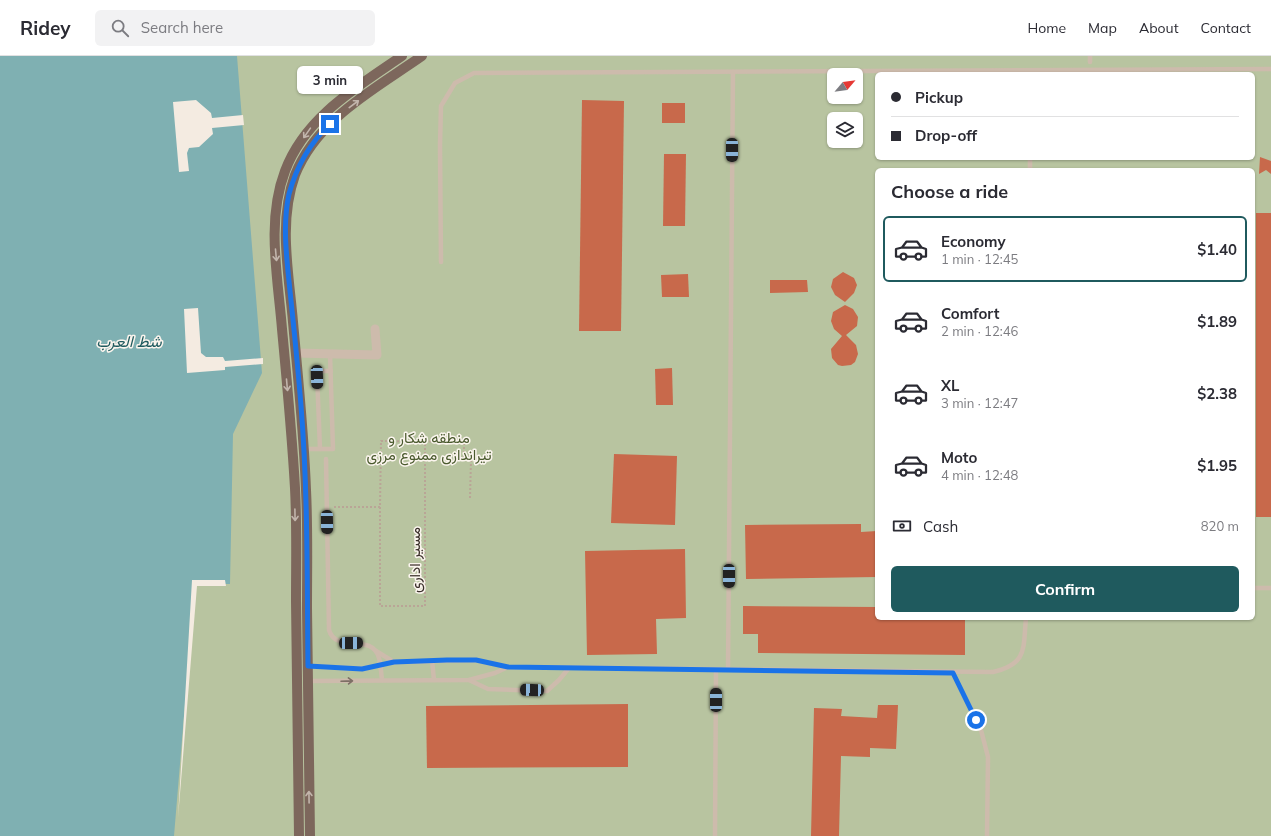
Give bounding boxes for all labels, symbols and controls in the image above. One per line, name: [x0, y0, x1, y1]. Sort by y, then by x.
search box: [95, 10, 375, 46]
text: Ridey: [20, 16, 71, 40]
icon: search: [109, 17, 131, 39]
text: Search here: [141, 18, 223, 37]
text: Home: [1027, 19, 1066, 37]
text: Map: [1088, 19, 1117, 37]
text: About: [1139, 19, 1179, 37]
text: Contact: [1201, 19, 1251, 37]
callout: 3 min: [297, 66, 363, 94]
north arrow: [827, 68, 863, 104]
map controls: [827, 68, 863, 148]
text: 3 min: [313, 72, 347, 88]
text: Pickup: [915, 88, 963, 107]
one-way arrow: [349, 99, 360, 108]
button: layers: [827, 112, 863, 148]
route end: [321, 115, 339, 133]
text: Drop-off: [915, 126, 977, 145]
one-way arrow: [303, 127, 311, 138]
car: [726, 138, 738, 162]
text: Choose a ride: [891, 180, 1008, 203]
icon: car: [893, 231, 929, 267]
text: Economy: [941, 232, 1006, 251]
text: $1.40: [1197, 240, 1237, 259]
one-way arrow: [272, 248, 279, 261]
text: 1 min · 12:45: [941, 251, 1018, 267]
icon: car: [893, 303, 929, 339]
text: Comfort: [941, 304, 999, 323]
text: $1.89: [1197, 312, 1237, 331]
text: 2 min · 12:46: [941, 323, 1018, 339]
water label: شط العرب: [96, 331, 162, 352]
car: [311, 365, 323, 389]
icon: car: [893, 375, 929, 411]
text: XL: [941, 376, 959, 395]
one-way arrow: [284, 378, 291, 391]
text: $2.38: [1197, 384, 1237, 403]
text: 3 min · 12:47: [941, 395, 1018, 411]
park label: منطقه شکار و تیراندازی ممنوع مرزی: [367, 428, 492, 466]
icon: car: [893, 447, 929, 483]
text: Moto: [941, 448, 977, 467]
text: $1.95: [1197, 456, 1237, 475]
text: 4 min · 12:48: [941, 467, 1018, 483]
one-way arrow: [291, 508, 299, 521]
car: [321, 510, 333, 534]
icon: cash: [891, 515, 913, 537]
text: Cash: [923, 517, 958, 536]
text: 820 m: [1201, 518, 1239, 534]
street label: مسیر اداری: [405, 527, 425, 593]
car: [723, 564, 735, 588]
button: Confirm: [891, 566, 1239, 612]
car: [339, 637, 363, 649]
one-way arrow: [340, 677, 353, 684]
car: [520, 684, 544, 696]
car: [710, 688, 722, 712]
route start: [967, 711, 985, 729]
one-way arrow: [306, 791, 313, 804]

